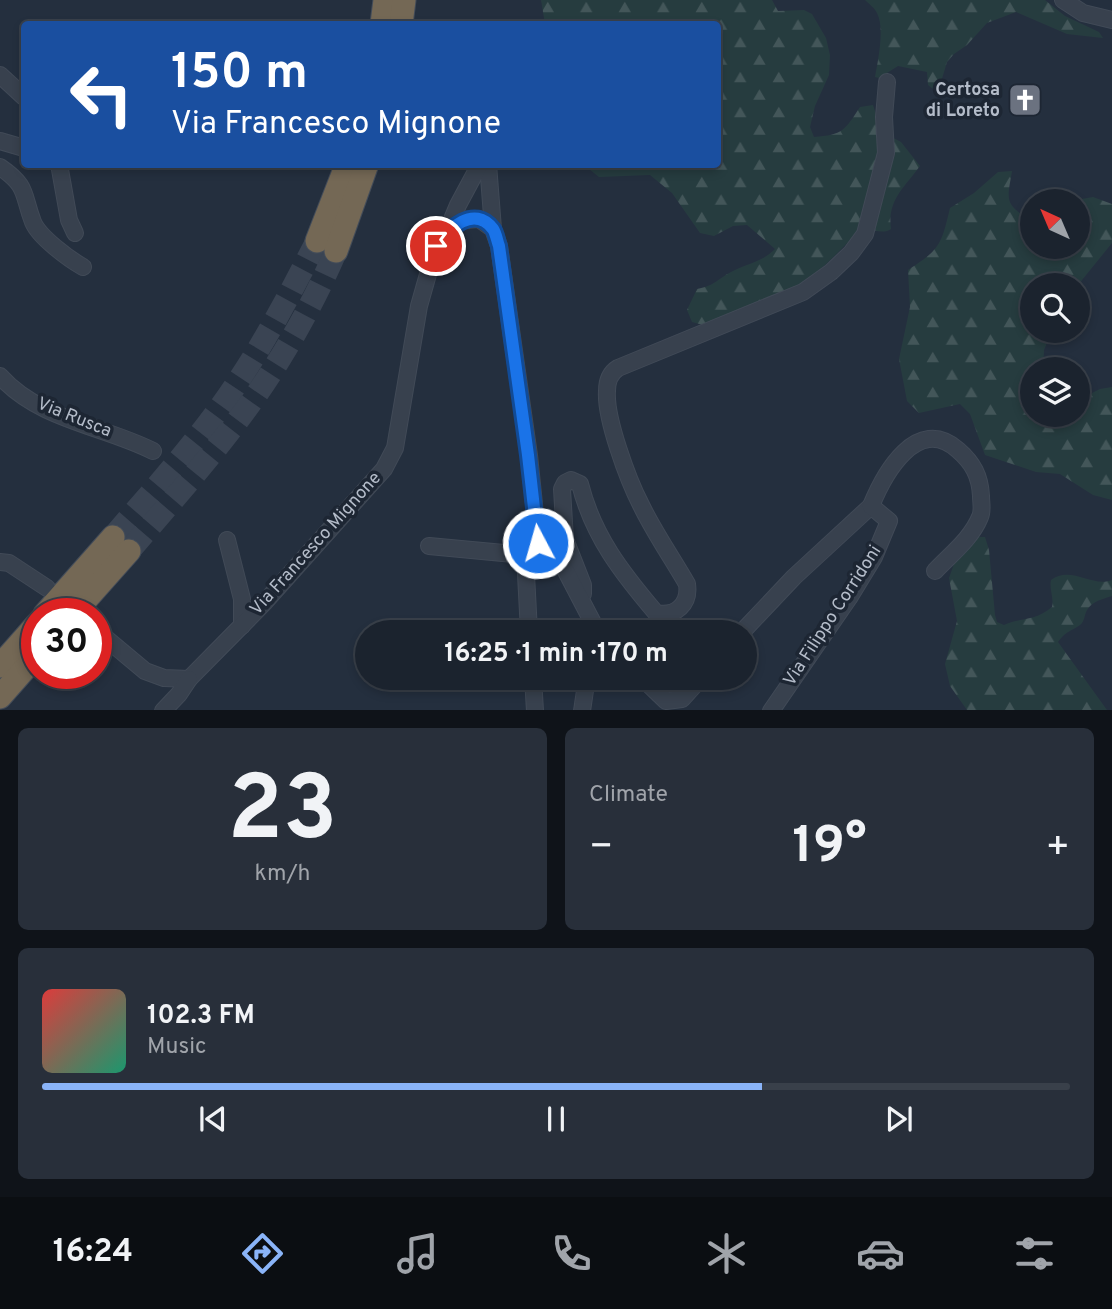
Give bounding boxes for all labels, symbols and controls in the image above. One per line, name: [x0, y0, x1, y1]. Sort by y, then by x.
text: 150 m: [171, 44, 308, 106]
icon: left: [56, 49, 147, 140]
place label: Certosa di Loreto: [926, 79, 1000, 123]
church icon: Certosa di Loreto: [1006, 81, 1044, 119]
text: Via Francesco Mignone: [171, 105, 501, 145]
north arrow: [1020, 189, 1090, 259]
map controls: [1020, 189, 1090, 427]
pin: [406, 216, 466, 276]
icon: arrive: [417, 227, 455, 265]
button: search: [1020, 273, 1090, 343]
button: layers: [1020, 357, 1090, 427]
street label: Via Rusca: [33, 393, 115, 443]
street label: Via Francesco Mignone: [245, 467, 387, 621]
position arrow: [501, 506, 575, 580]
street label: Via Filippo Corridoni: [779, 541, 887, 691]
speed limit sign: 30: [21, 598, 112, 689]
text: 16:25 · 1 min · 170 m: [444, 638, 668, 671]
text: 23: [227, 757, 338, 872]
text: Climate: [589, 781, 668, 810]
text: 19°: [792, 815, 867, 881]
text: −: [589, 824, 614, 873]
text: +: [1045, 824, 1070, 873]
text: km/h: [255, 860, 310, 889]
text: 102.3 FM: [147, 1000, 255, 1033]
text: Music: [147, 1033, 207, 1062]
icon: previous: [194, 1100, 232, 1138]
icon: pause: [537, 1100, 575, 1138]
icon: next: [880, 1100, 918, 1138]
icon: directions: [238, 1229, 287, 1278]
icon: music: [393, 1229, 442, 1278]
icon: phone: [547, 1229, 596, 1278]
icon: climate: [702, 1229, 751, 1278]
icon: car: [856, 1229, 905, 1278]
icon: filters: [1010, 1229, 1059, 1278]
text: 16:24: [53, 1233, 133, 1273]

